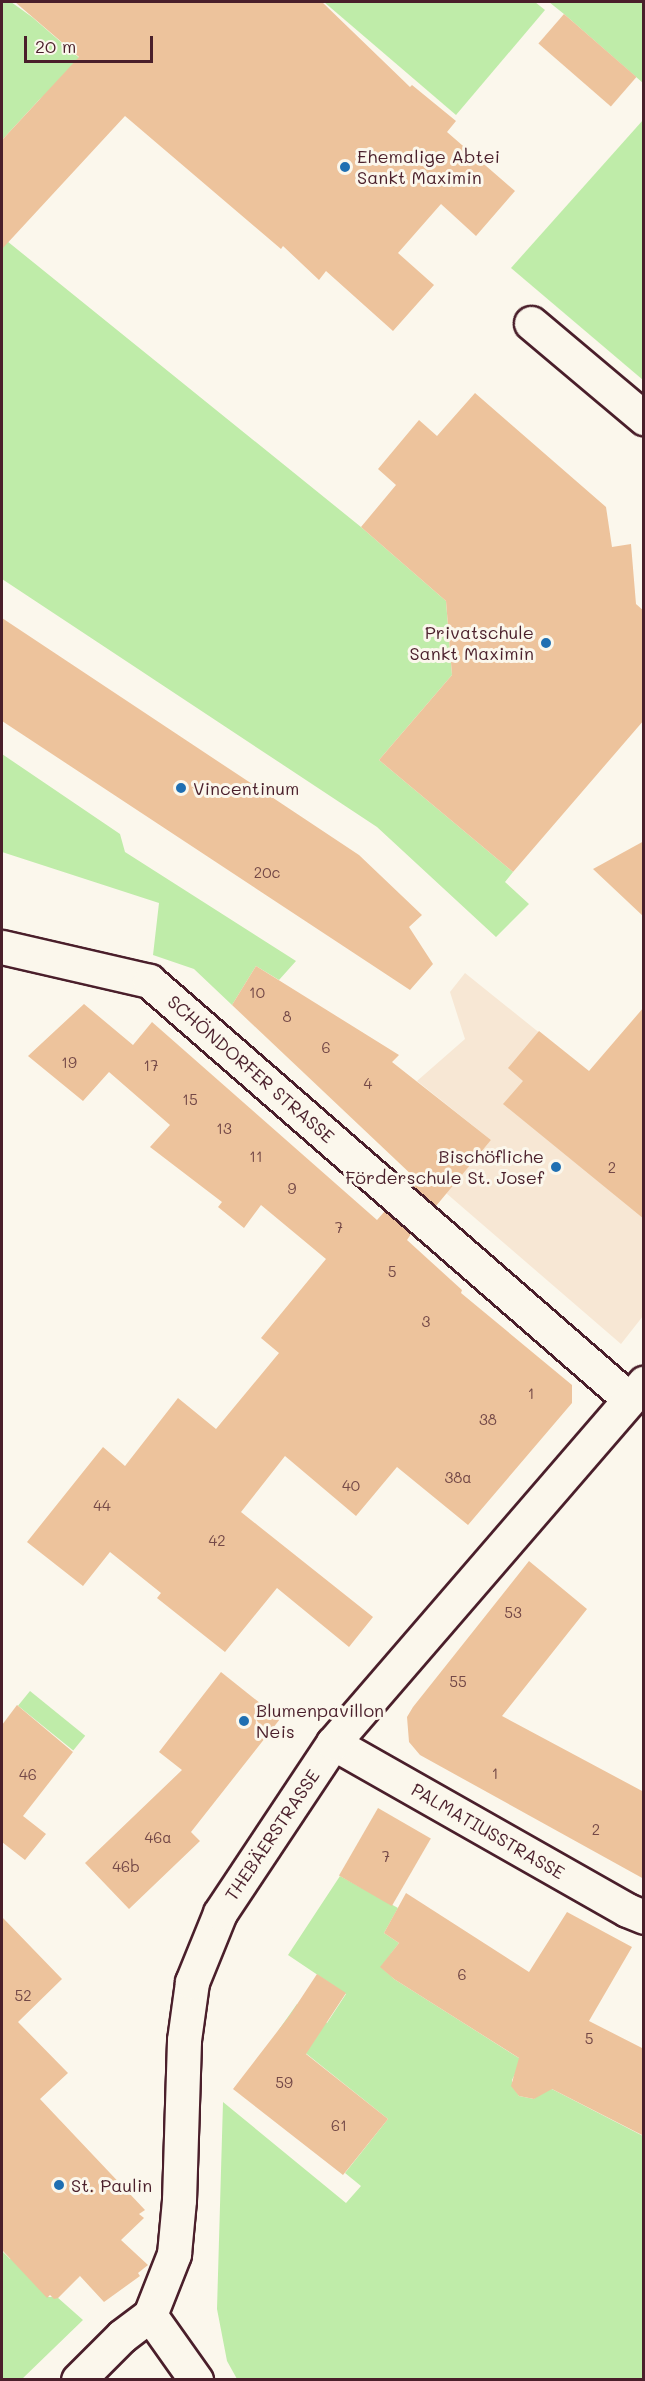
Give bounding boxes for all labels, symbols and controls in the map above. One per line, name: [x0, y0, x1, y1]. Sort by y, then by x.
scale bar: [27, 24, 156, 62]
text: 20 m: [35, 34, 76, 58]
place label: Ehemalige Abtei Sankt Maximin: [357, 146, 500, 188]
marker: Ehemalige Abtei Sankt Maximin: [338, 160, 352, 174]
place label: Privatschule Sankt Maximin: [409, 622, 534, 664]
marker: Privatschule Sankt Maximin: [539, 636, 553, 650]
place label: Vincentinum: [193, 777, 299, 799]
marker: Vincentinum: [174, 781, 188, 795]
house number: 20c: [254, 864, 280, 882]
house number: 10: [249, 984, 265, 1002]
street label: SCHÖNDORFER STRASSE: [163, 991, 339, 1147]
house number: 8: [282, 1008, 292, 1026]
house number: 6: [321, 1039, 331, 1057]
house number: 19: [61, 1054, 77, 1072]
house number: 17: [143, 1057, 159, 1075]
house number: 4: [364, 1075, 372, 1093]
house number: 15: [182, 1091, 198, 1109]
house number: 13: [216, 1120, 232, 1138]
place label: Bischöfliche Förderschule St. Josef: [345, 1146, 544, 1188]
house number: 11: [249, 1148, 263, 1166]
house number: 2: [608, 1159, 616, 1177]
marker: Bischöfliche Förderschule St. Josef: [549, 1160, 563, 1174]
house number: 9: [288, 1180, 296, 1198]
house number: 7: [335, 1219, 343, 1237]
house number: 5: [388, 1263, 396, 1281]
house number: 3: [422, 1313, 430, 1331]
house number: 1: [528, 1385, 534, 1403]
house number: 38: [479, 1411, 497, 1429]
house number: 38a: [444, 1469, 472, 1487]
house number: 40: [342, 1477, 360, 1495]
house number: 44: [93, 1497, 111, 1515]
house number: 42: [208, 1532, 226, 1550]
house number: 53: [504, 1604, 522, 1622]
house number: 55: [449, 1673, 467, 1691]
place label: Blumenpavillon Neis: [256, 1700, 384, 1742]
marker: Blumenpavillon Neis: [237, 1714, 251, 1728]
street label: THEBÄERSTRASSE: [220, 1765, 324, 1905]
house number: 1: [492, 1765, 498, 1783]
house number: 46: [19, 1766, 37, 1784]
street label: PALMATIUSSTRASSE: [408, 1778, 568, 1884]
house number: 2: [592, 1821, 600, 1839]
house number: 46a: [144, 1829, 172, 1847]
house number: 7: [382, 1848, 390, 1866]
house number: 46b: [112, 1858, 140, 1876]
house number: 6: [457, 1966, 467, 1984]
house number: 52: [14, 1987, 32, 2005]
house number: 5: [585, 2030, 593, 2048]
house number: 59: [275, 2074, 293, 2092]
house number: 61: [331, 2117, 347, 2135]
place label: St. Paulin: [71, 2174, 152, 2196]
marker: St. Paulin: [52, 2178, 66, 2192]

